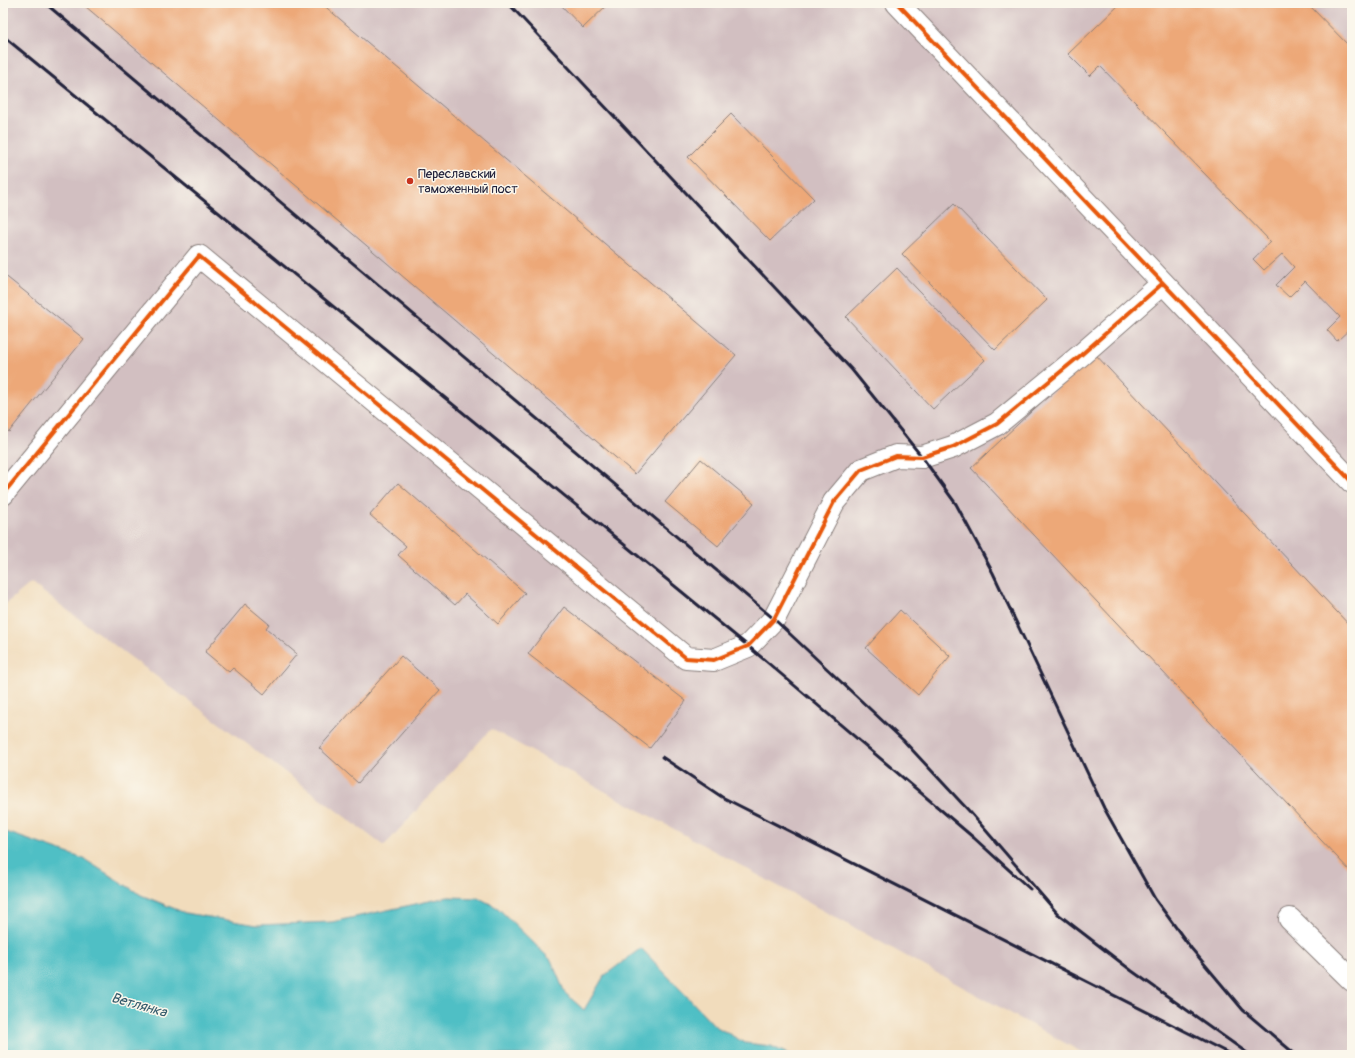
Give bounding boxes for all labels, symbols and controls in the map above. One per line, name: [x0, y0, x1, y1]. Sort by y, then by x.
place label: Переславский таможенный пост: [418, 166, 518, 197]
marker: Переславский таможенный пост: [405, 176, 415, 186]
water label: Ветлянка: [109, 989, 170, 1021]

